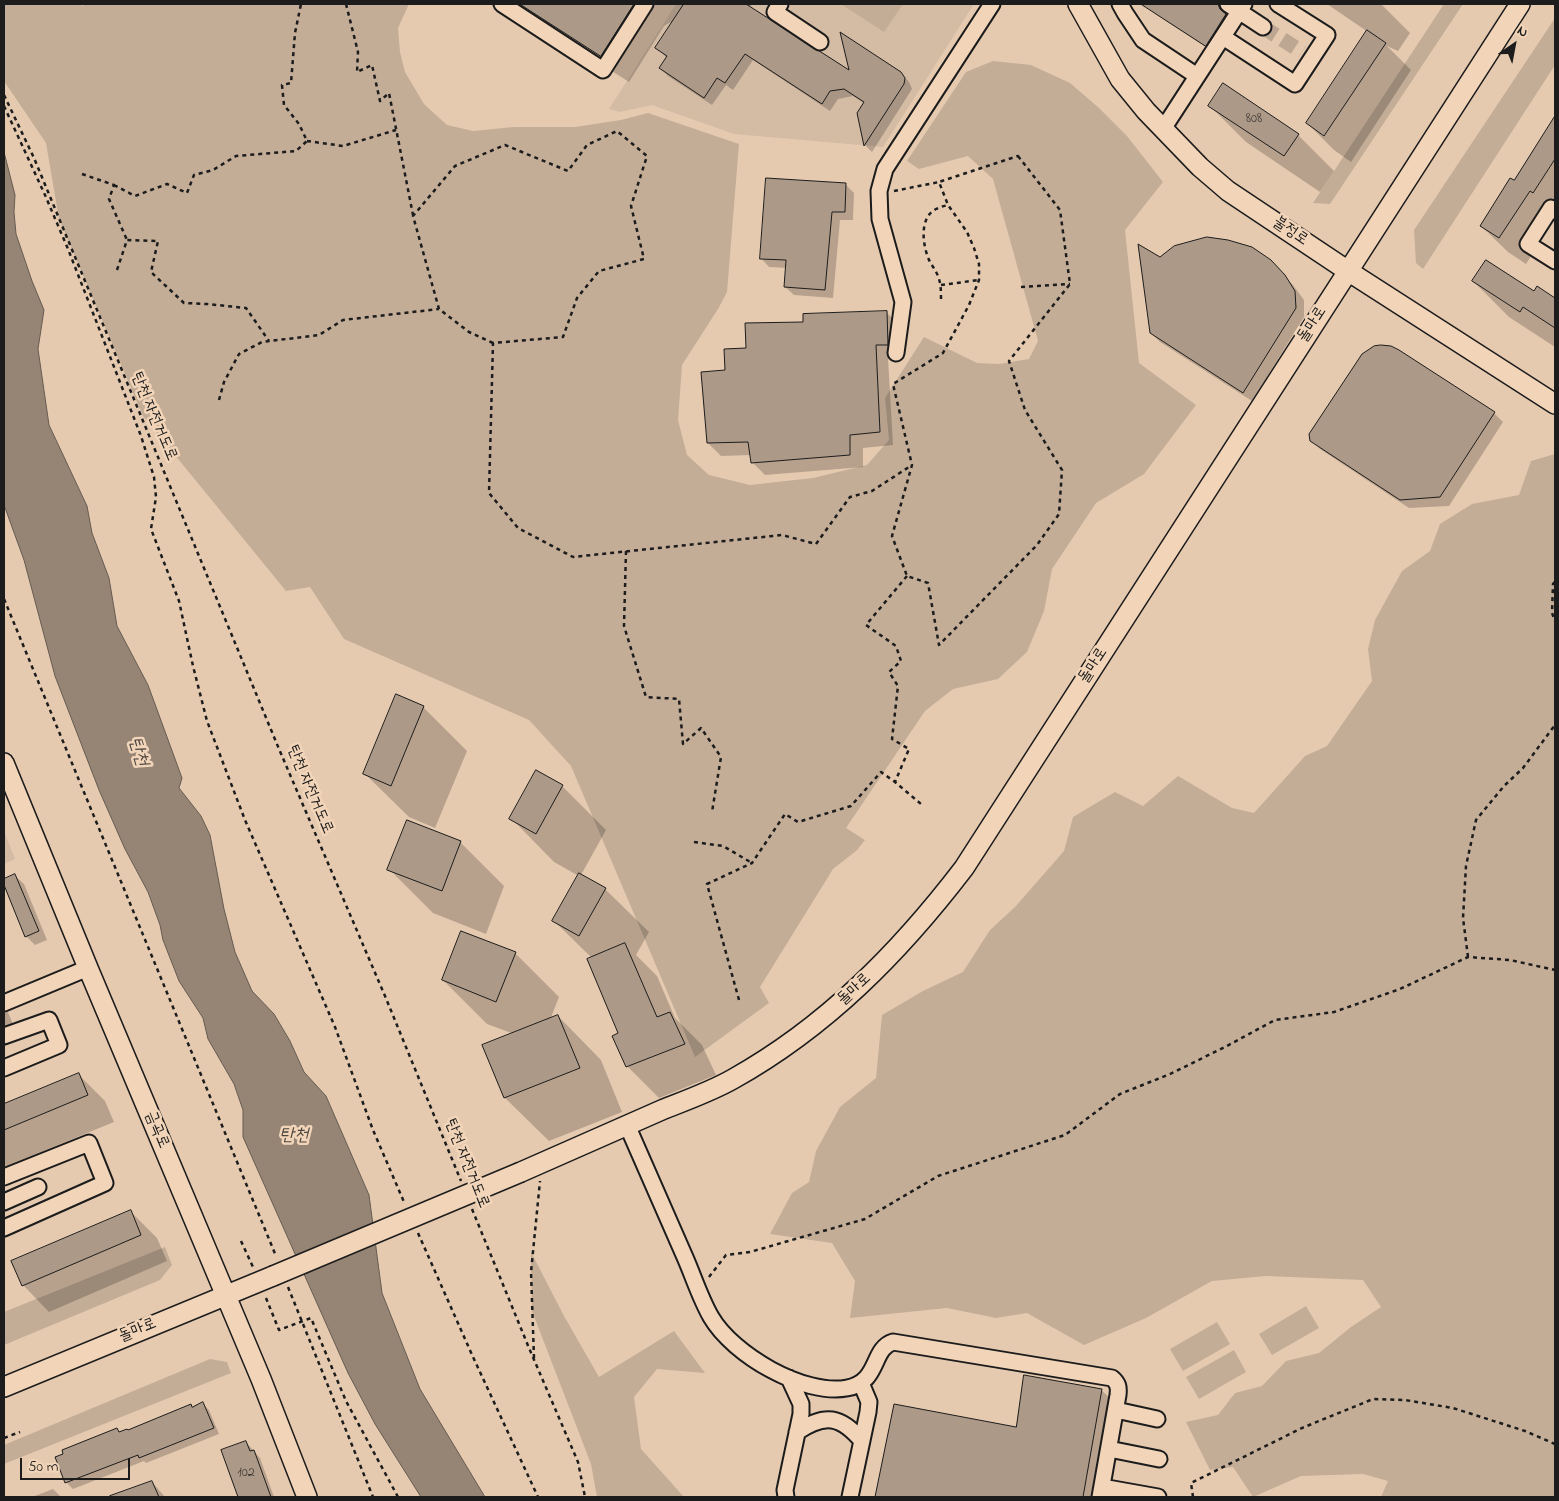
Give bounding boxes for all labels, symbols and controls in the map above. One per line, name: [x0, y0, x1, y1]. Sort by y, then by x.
north arrow: [1489, 20, 1539, 70]
text: N: [1513, 21, 1532, 43]
house number: 808: [1246, 112, 1262, 128]
street label: 불정로: [1269, 213, 1311, 251]
street label: 돌마로: [1294, 304, 1332, 346]
street label: 탄천 자전거도로: [126, 370, 180, 464]
street label: 돌마로: [1075, 645, 1113, 687]
water label: 탄천: [122, 735, 152, 769]
street label: 탄천 자전거도로: [282, 743, 336, 837]
street label: 돌마로: [834, 970, 876, 1010]
street label: 금곡로: [140, 1108, 172, 1152]
street label: 탄천 자전거도로: [439, 1117, 493, 1211]
water label: 탄천: [280, 1126, 308, 1148]
street label: 돌마로: [116, 1315, 160, 1347]
scale bar: [22, 1448, 132, 1480]
text: 50 m: [28, 1456, 58, 1478]
house number: 102: [237, 1466, 255, 1482]

